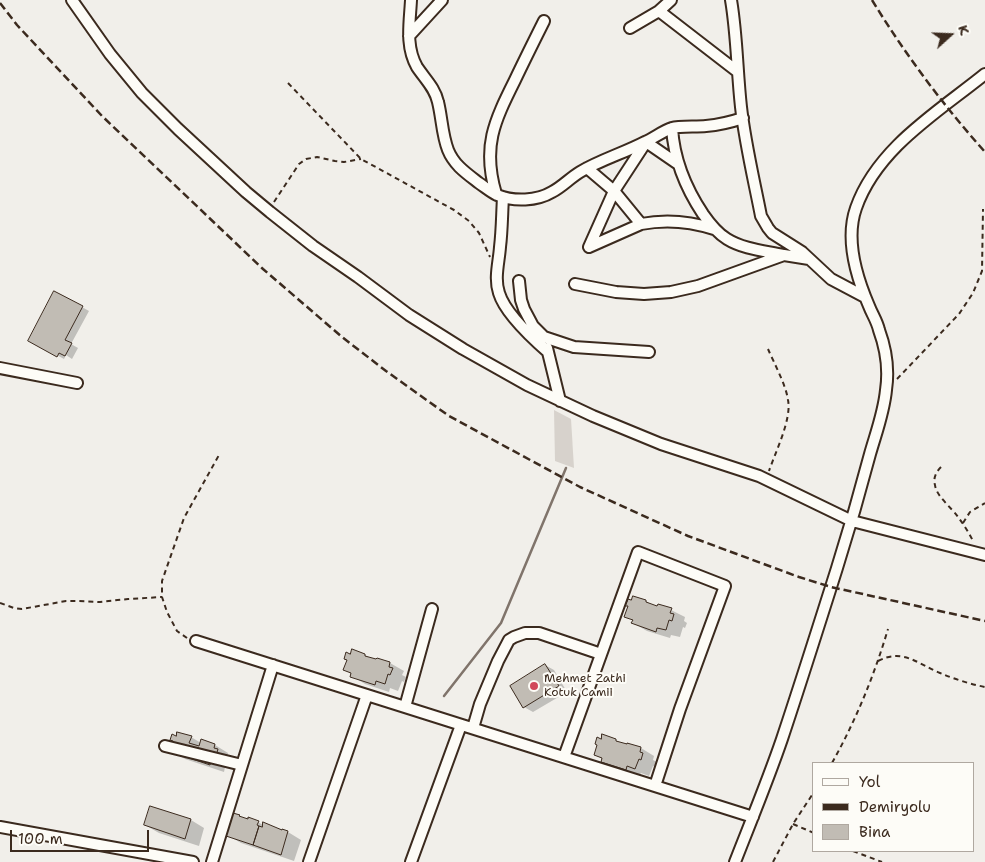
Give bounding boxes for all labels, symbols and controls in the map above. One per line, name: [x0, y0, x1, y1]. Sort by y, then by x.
north arrow: [925, 10, 975, 60]
text: K: [954, 22, 974, 37]
place label: Mehmet Zathi Kotuk Camii: [544, 672, 626, 700]
marker: Mehmet Zathi Kotuk Camii: [528, 680, 540, 692]
legend: [812, 762, 975, 852]
text: Yol: [859, 772, 880, 792]
text: Demiryolu: [859, 797, 931, 817]
scale bar: [12, 820, 151, 852]
text: Bina: [859, 822, 890, 842]
text: 100 m: [18, 829, 63, 849]

